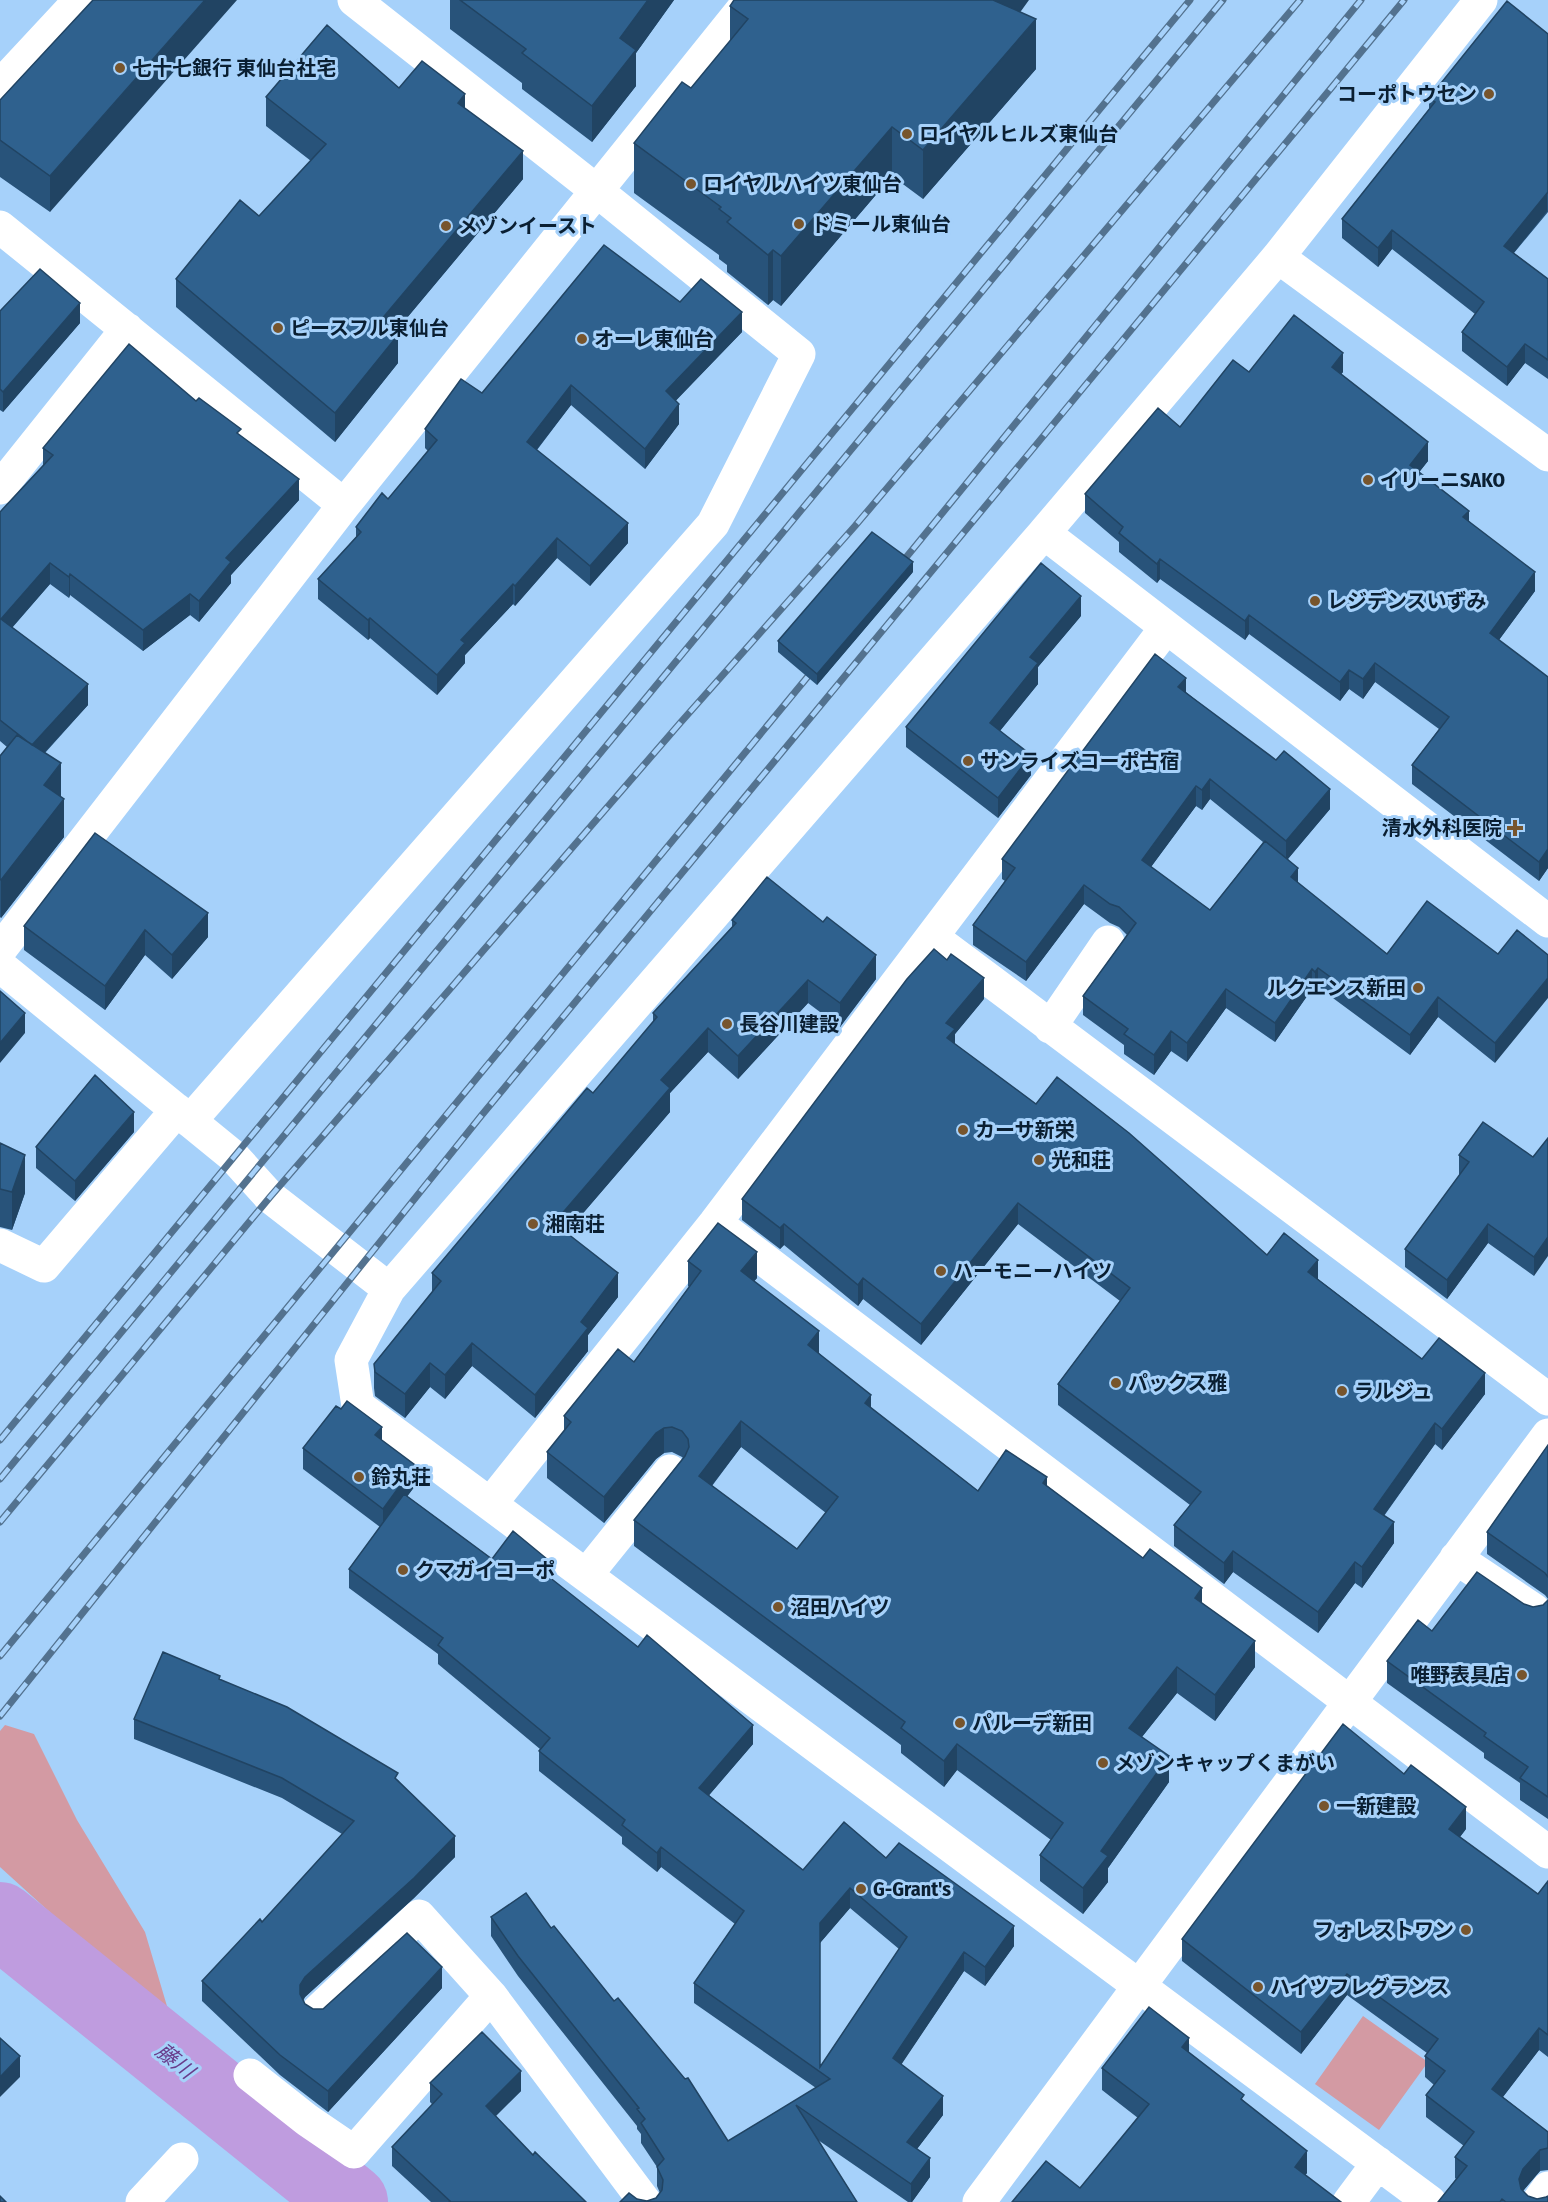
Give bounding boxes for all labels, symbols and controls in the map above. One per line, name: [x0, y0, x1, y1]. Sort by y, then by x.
place label: 七十七銀行 東仙台社宅: [132, 56, 336, 80]
marker: 七十七銀行 東仙台社宅: [113, 61, 127, 75]
place label: コーポトウセン: [1337, 82, 1477, 106]
marker: コーポトウセン: [1482, 87, 1496, 101]
place label: ロイヤルヒルズ東仙台: [919, 122, 1118, 146]
marker: ロイヤルヒルズ東仙台: [900, 127, 914, 141]
place label: ロイヤルハイツ東仙台: [703, 172, 902, 196]
marker: ロイヤルハイツ東仙台: [684, 177, 698, 191]
place label: ドミール東仙台: [811, 212, 951, 236]
place label: メゾンイースト: [458, 214, 597, 238]
marker: ドミール東仙台: [792, 217, 806, 231]
marker: メゾンイースト: [439, 219, 453, 233]
place label: ピースフル東仙台: [290, 316, 449, 340]
marker: ピースフル東仙台: [271, 321, 285, 335]
place label: オーレ東仙台: [594, 327, 714, 351]
marker: オーレ東仙台: [575, 332, 589, 346]
place label: イリーニSAKO: [1380, 468, 1505, 492]
marker: イリーニSAKO: [1361, 473, 1375, 487]
place label: レジデンスいずみ: [1327, 589, 1487, 613]
marker: レジデンスいずみ: [1308, 594, 1322, 608]
place label: サンライズコーポ古宿: [980, 749, 1179, 773]
marker: サンライズコーポ古宿: [961, 754, 975, 768]
place label: 清水外科医院: [1382, 816, 1502, 840]
marker: 清水外科医院: [1506, 819, 1524, 837]
place label: ルクエンス新田: [1266, 976, 1406, 1000]
marker: ルクエンス新田: [1411, 981, 1425, 995]
place label: 長谷川建設: [739, 1012, 839, 1036]
marker: 長谷川建設: [720, 1017, 734, 1031]
place label: カーサ新栄: [975, 1118, 1075, 1142]
marker: カーサ新栄: [956, 1123, 970, 1137]
place label: 光和荘: [1051, 1148, 1111, 1172]
marker: 光和荘: [1032, 1153, 1046, 1167]
place label: 湘南荘: [545, 1212, 605, 1236]
marker: 湘南荘: [526, 1217, 540, 1231]
place label: ハーモニーハイツ: [953, 1259, 1112, 1283]
marker: ハーモニーハイツ: [934, 1264, 948, 1278]
place label: パックス雅: [1128, 1371, 1227, 1395]
marker: パックス雅: [1109, 1376, 1123, 1390]
place label: ラルジュ: [1354, 1379, 1433, 1403]
marker: ラルジュ: [1335, 1384, 1349, 1398]
place label: 鈴丸荘: [371, 1465, 431, 1489]
marker: 鈴丸荘: [352, 1470, 366, 1484]
place label: クマガイコーポ: [415, 1558, 555, 1582]
marker: クマガイコーポ: [396, 1563, 410, 1577]
place label: 沼田ハイツ: [790, 1595, 890, 1619]
marker: 沼田ハイツ: [771, 1600, 785, 1614]
place label: 唯野表具店: [1410, 1663, 1510, 1687]
marker: 唯野表具店: [1515, 1668, 1529, 1682]
place label: パルーデ新田: [972, 1711, 1092, 1735]
marker: パルーデ新田: [953, 1716, 967, 1730]
place label: メゾンキャップくまがい: [1115, 1751, 1335, 1775]
marker: メゾンキャップくまがい: [1096, 1756, 1110, 1770]
place label: 一新建設: [1336, 1794, 1416, 1818]
marker: 一新建設: [1317, 1799, 1331, 1813]
place label: G-Grant's: [873, 1877, 951, 1901]
marker: G-Grant's: [854, 1882, 868, 1896]
place label: フォレストワン: [1314, 1918, 1454, 1942]
marker: フォレストワン: [1459, 1923, 1473, 1937]
place label: ハイツフレグランス: [1270, 1975, 1449, 1999]
marker: ハイツフレグランス: [1251, 1980, 1265, 1994]
water label: 藤川: [150, 2038, 201, 2086]

